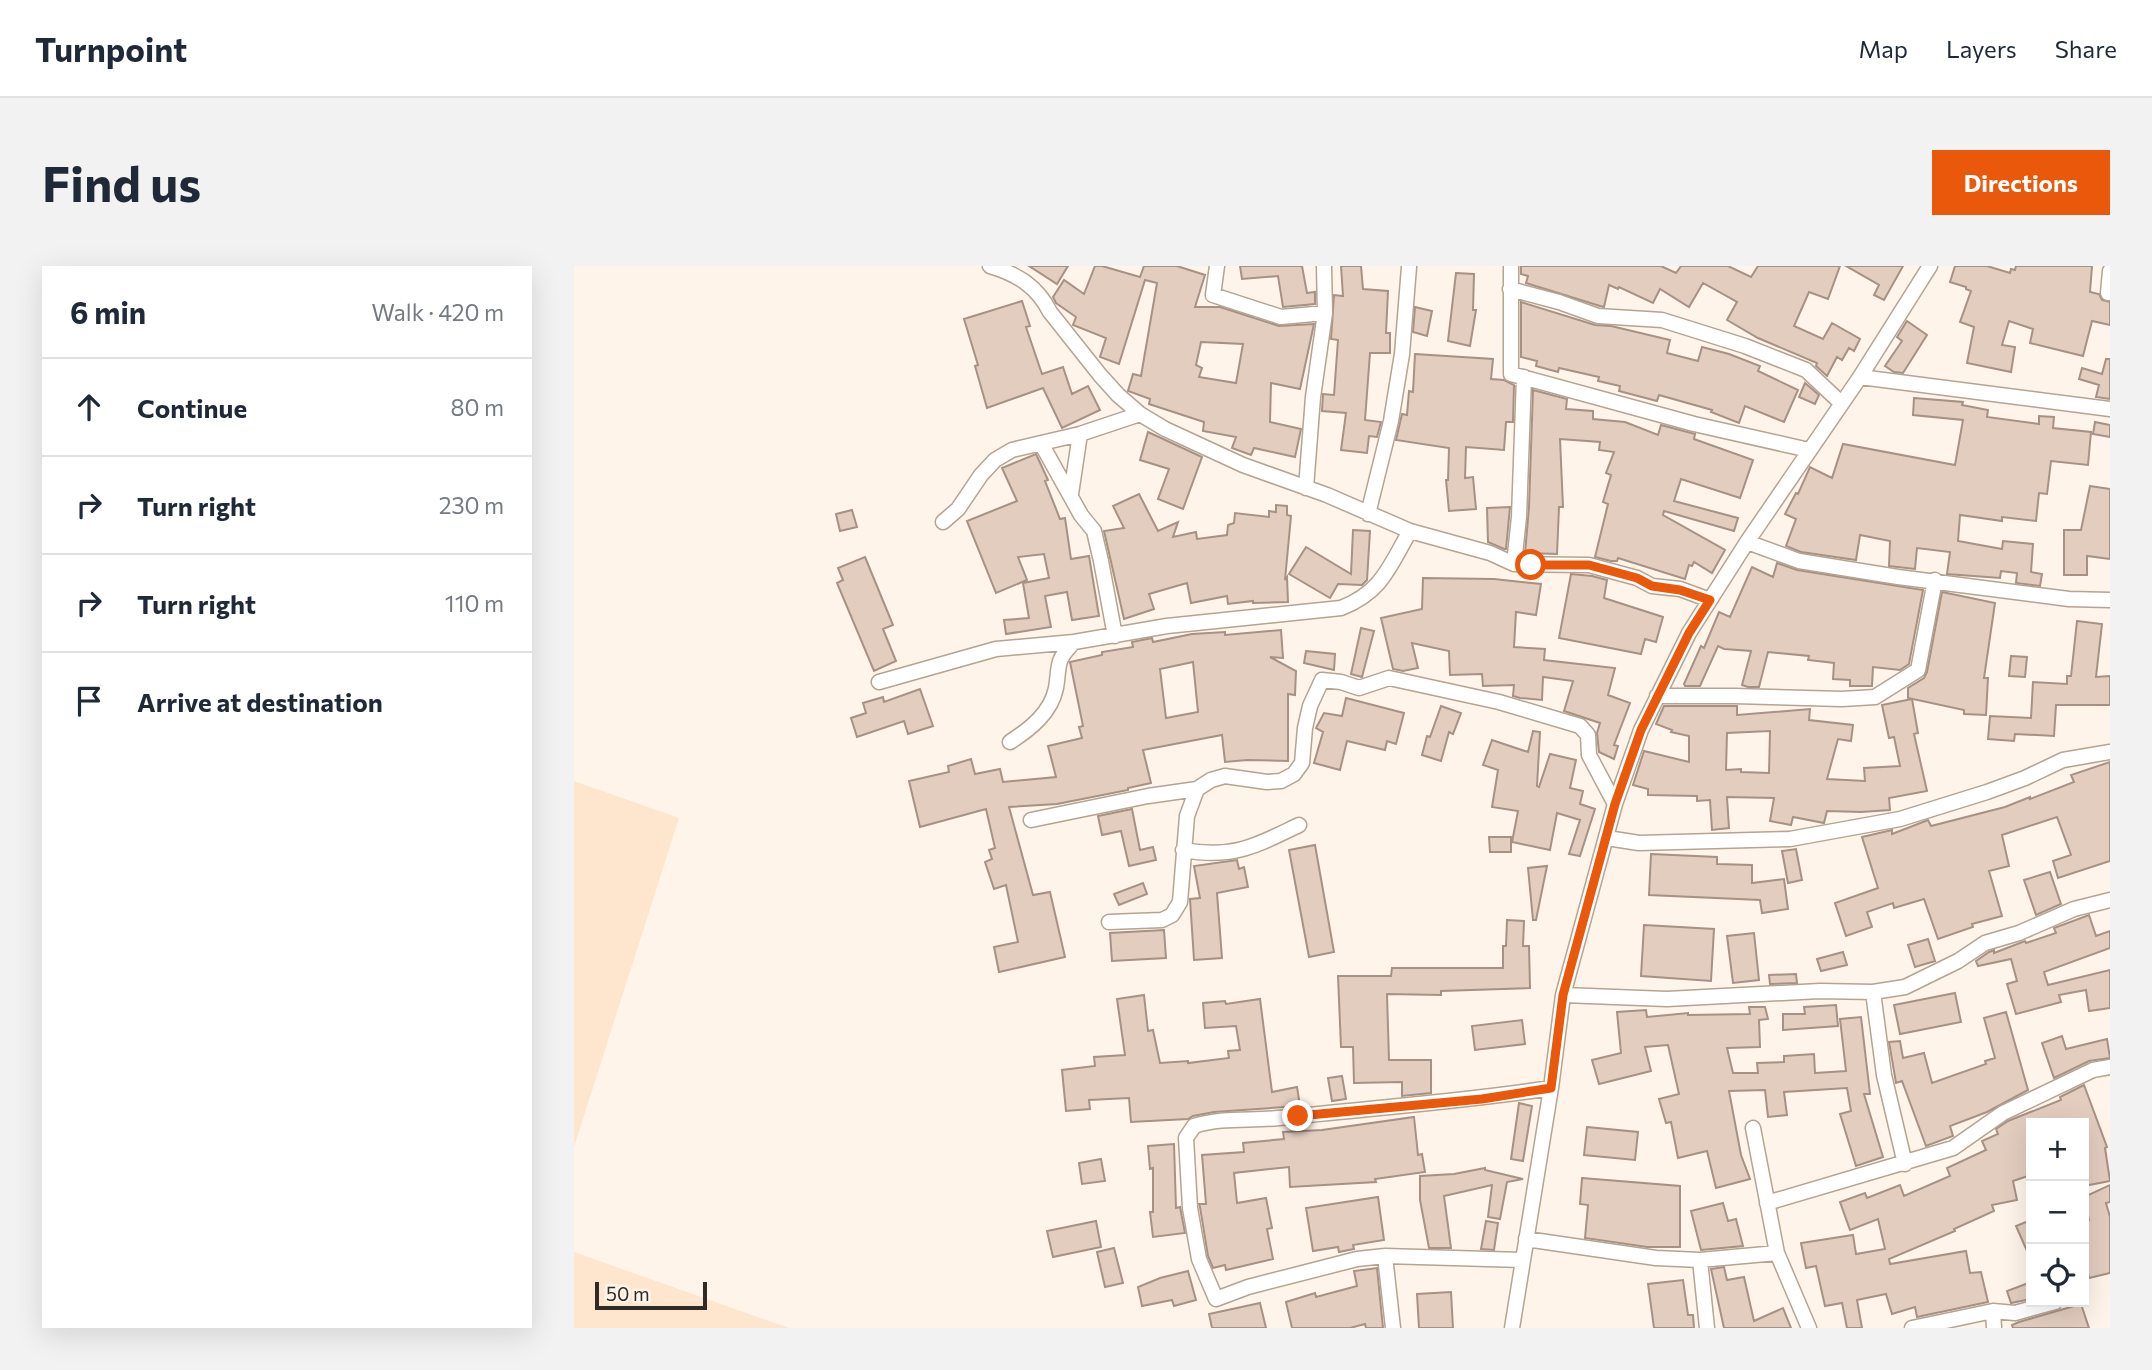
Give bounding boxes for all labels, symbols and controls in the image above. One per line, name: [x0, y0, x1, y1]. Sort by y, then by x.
text: Turnpoint: [35, 28, 187, 69]
text: Map: [1859, 34, 1908, 63]
text: Layers: [1946, 34, 2017, 63]
text: Share: [2055, 34, 2117, 63]
button: Directions: [1932, 150, 2110, 215]
text: Find us: [42, 152, 201, 212]
text: 6 min: [70, 293, 146, 330]
text: Walk · 420 m: [372, 298, 504, 326]
icon: ahead: [70, 388, 108, 426]
text: Continue: [137, 392, 247, 423]
text: 80 m: [451, 393, 504, 421]
icon: right: [70, 486, 108, 524]
text: Turn right: [137, 490, 256, 521]
text: 230 m: [439, 491, 504, 519]
route start: [1515, 549, 1546, 580]
icon: right: [70, 584, 108, 622]
text: Turn right: [137, 588, 256, 619]
text: 110 m: [445, 589, 504, 617]
icon: arrive: [70, 682, 108, 720]
text: Arrive at destination: [137, 686, 383, 717]
route end: [1282, 1100, 1313, 1131]
map controls: [2026, 1118, 2089, 1307]
button: +: [2026, 1118, 2089, 1181]
button: −: [2026, 1181, 2089, 1244]
button: locate: [2026, 1244, 2089, 1307]
scale bar: [595, 1279, 707, 1311]
text: 50 m: [606, 1282, 650, 1305]

